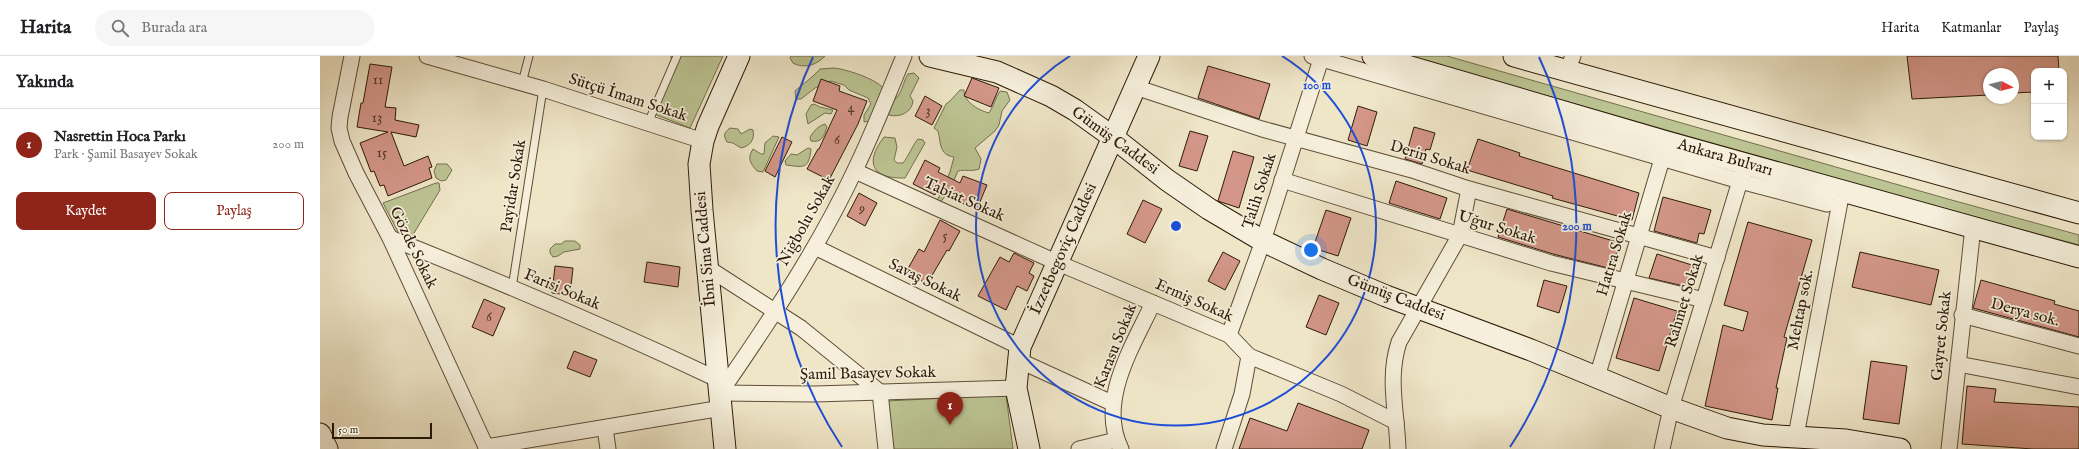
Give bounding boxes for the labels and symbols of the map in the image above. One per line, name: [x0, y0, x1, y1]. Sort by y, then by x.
street label: Sütçü İmam Sokak: [566, 68, 691, 127]
north arrow: [1983, 68, 2019, 104]
house number: 11: [373, 71, 383, 89]
text: 100 m: [1303, 78, 1332, 93]
house number: 4: [848, 99, 855, 117]
house number: 3: [925, 102, 931, 120]
street label: Gümüş Caddesi: [1067, 103, 1163, 179]
house number: 13: [372, 109, 382, 127]
house number: 6: [834, 131, 841, 149]
street label: Ankara Bulvarı: [1674, 135, 1775, 181]
street label: Derin Sokak: [1387, 136, 1473, 180]
street label: Payidar Sokak: [497, 138, 531, 234]
house number: 15: [377, 144, 387, 162]
street label: Talih Sokak: [1238, 150, 1282, 232]
street label: Niğbolu Sokak: [774, 172, 840, 270]
street label: Tabiat Sokak: [920, 173, 1008, 227]
street label: İzzetbegoviç Caddesi: [1024, 179, 1102, 318]
street label: İbni Sina Caddesi: [689, 190, 721, 308]
house number: 9: [858, 200, 865, 218]
street label: Gözde Sokak: [385, 204, 442, 293]
street label: Uğur Sokak: [1455, 207, 1539, 249]
street label: Hatıra Sokak: [1593, 209, 1637, 299]
centre of rings: [1169, 219, 1183, 233]
text: 200 m: [1562, 219, 1592, 234]
house number: 5: [942, 227, 948, 245]
your location: [1301, 240, 1321, 260]
street label: Rahmet Sokak: [1661, 251, 1709, 350]
street label: Savaş Sokak: [885, 255, 965, 307]
street label: Farisi Sokak: [521, 265, 604, 315]
street label: Mehtap sok.: [1783, 268, 1819, 352]
street label: Gümüş Caddesi: [1344, 270, 1448, 326]
street label: Ermiş Sokak: [1152, 275, 1237, 327]
street label: Gayret Sokak: [1927, 290, 1957, 382]
street label: Derya sok.: [1988, 294, 2062, 332]
street label: Karasu Sokak: [1090, 300, 1142, 391]
house number: 6: [486, 308, 493, 326]
street label: Şamil Basayev Sokak: [800, 363, 937, 385]
pin: 1: [937, 392, 963, 425]
scale bar: [332, 421, 432, 440]

